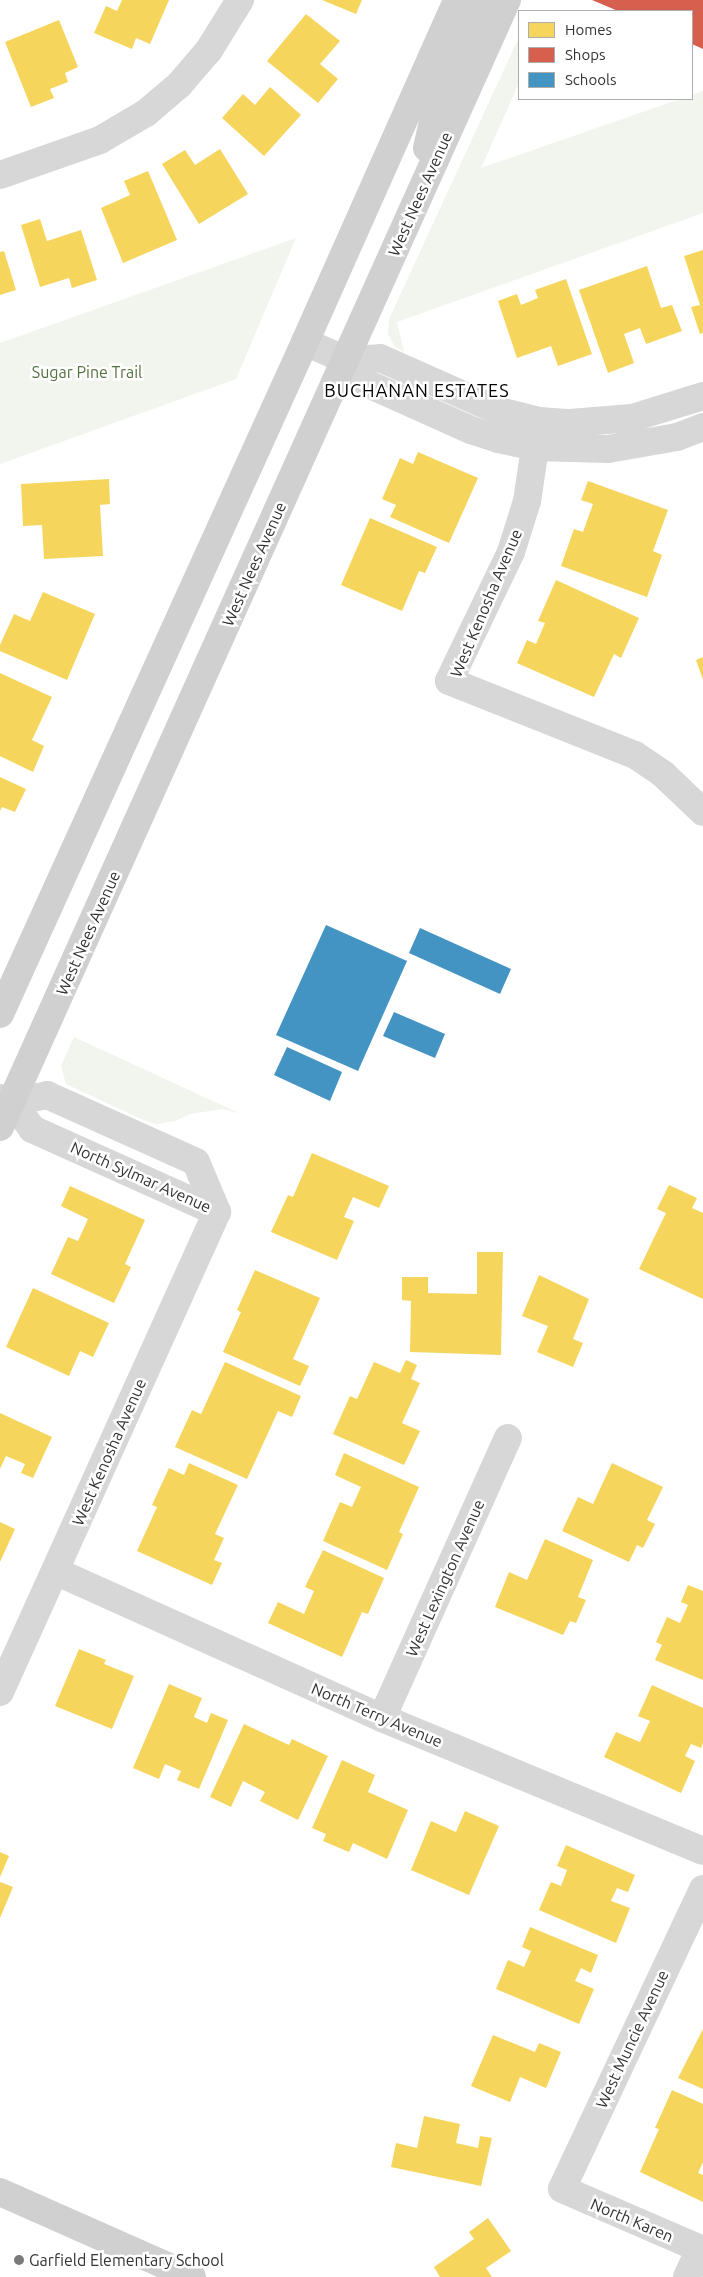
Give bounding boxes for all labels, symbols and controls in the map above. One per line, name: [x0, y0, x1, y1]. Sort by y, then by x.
legend: [518, 10, 693, 100]
text: Homes: [565, 21, 612, 38]
text: Shops: [565, 46, 606, 63]
text: Schools: [565, 71, 616, 88]
street label: West Nees Avenue: [384, 129, 456, 259]
park label: Sugar Pine Trail: [32, 362, 142, 382]
district label: BUCHANAN ESTATES: [322, 379, 512, 401]
street label: West Nees Avenue: [218, 499, 290, 629]
street label: West Kenosha Avenue: [446, 526, 526, 680]
street label: West Nees Avenue: [52, 868, 124, 998]
street label: North Sylmar Avenue: [68, 1137, 214, 1217]
street label: West Kenosha Avenue: [68, 1375, 150, 1529]
street label: West Lexington Avenue: [402, 1496, 488, 1660]
street label: North Terry Avenue: [309, 1679, 445, 1751]
street label: West Muncie Avenue: [592, 1967, 672, 2111]
street label: North Karen: [588, 2194, 676, 2246]
place label: Garfield Elementary School: [29, 2250, 224, 2270]
marker: Garfield Elementary School: [13, 2254, 25, 2266]

